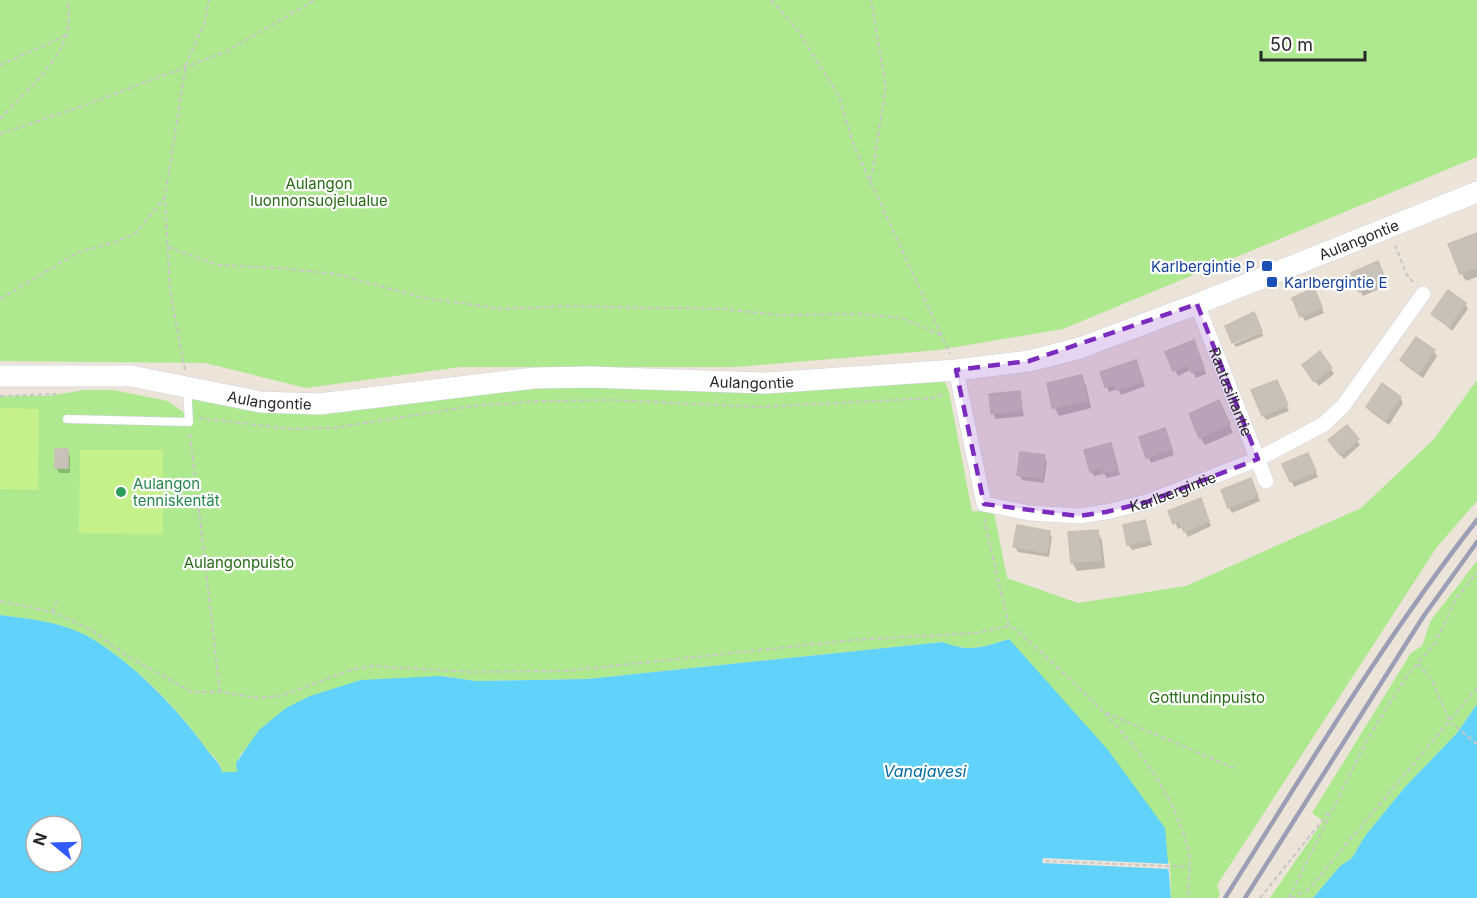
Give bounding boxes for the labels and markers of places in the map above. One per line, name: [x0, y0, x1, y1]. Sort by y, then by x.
place label: Karlbergintie P: [1151, 257, 1255, 276]
marker: Karlbergintie P: [1260, 259, 1274, 273]
place label: Karlbergintie E: [1284, 273, 1388, 292]
marker: Karlbergintie E: [1265, 275, 1279, 289]
place label: Aulangon tenniskentät: [133, 474, 220, 510]
marker: Aulangon tenniskentät: [114, 485, 128, 499]

